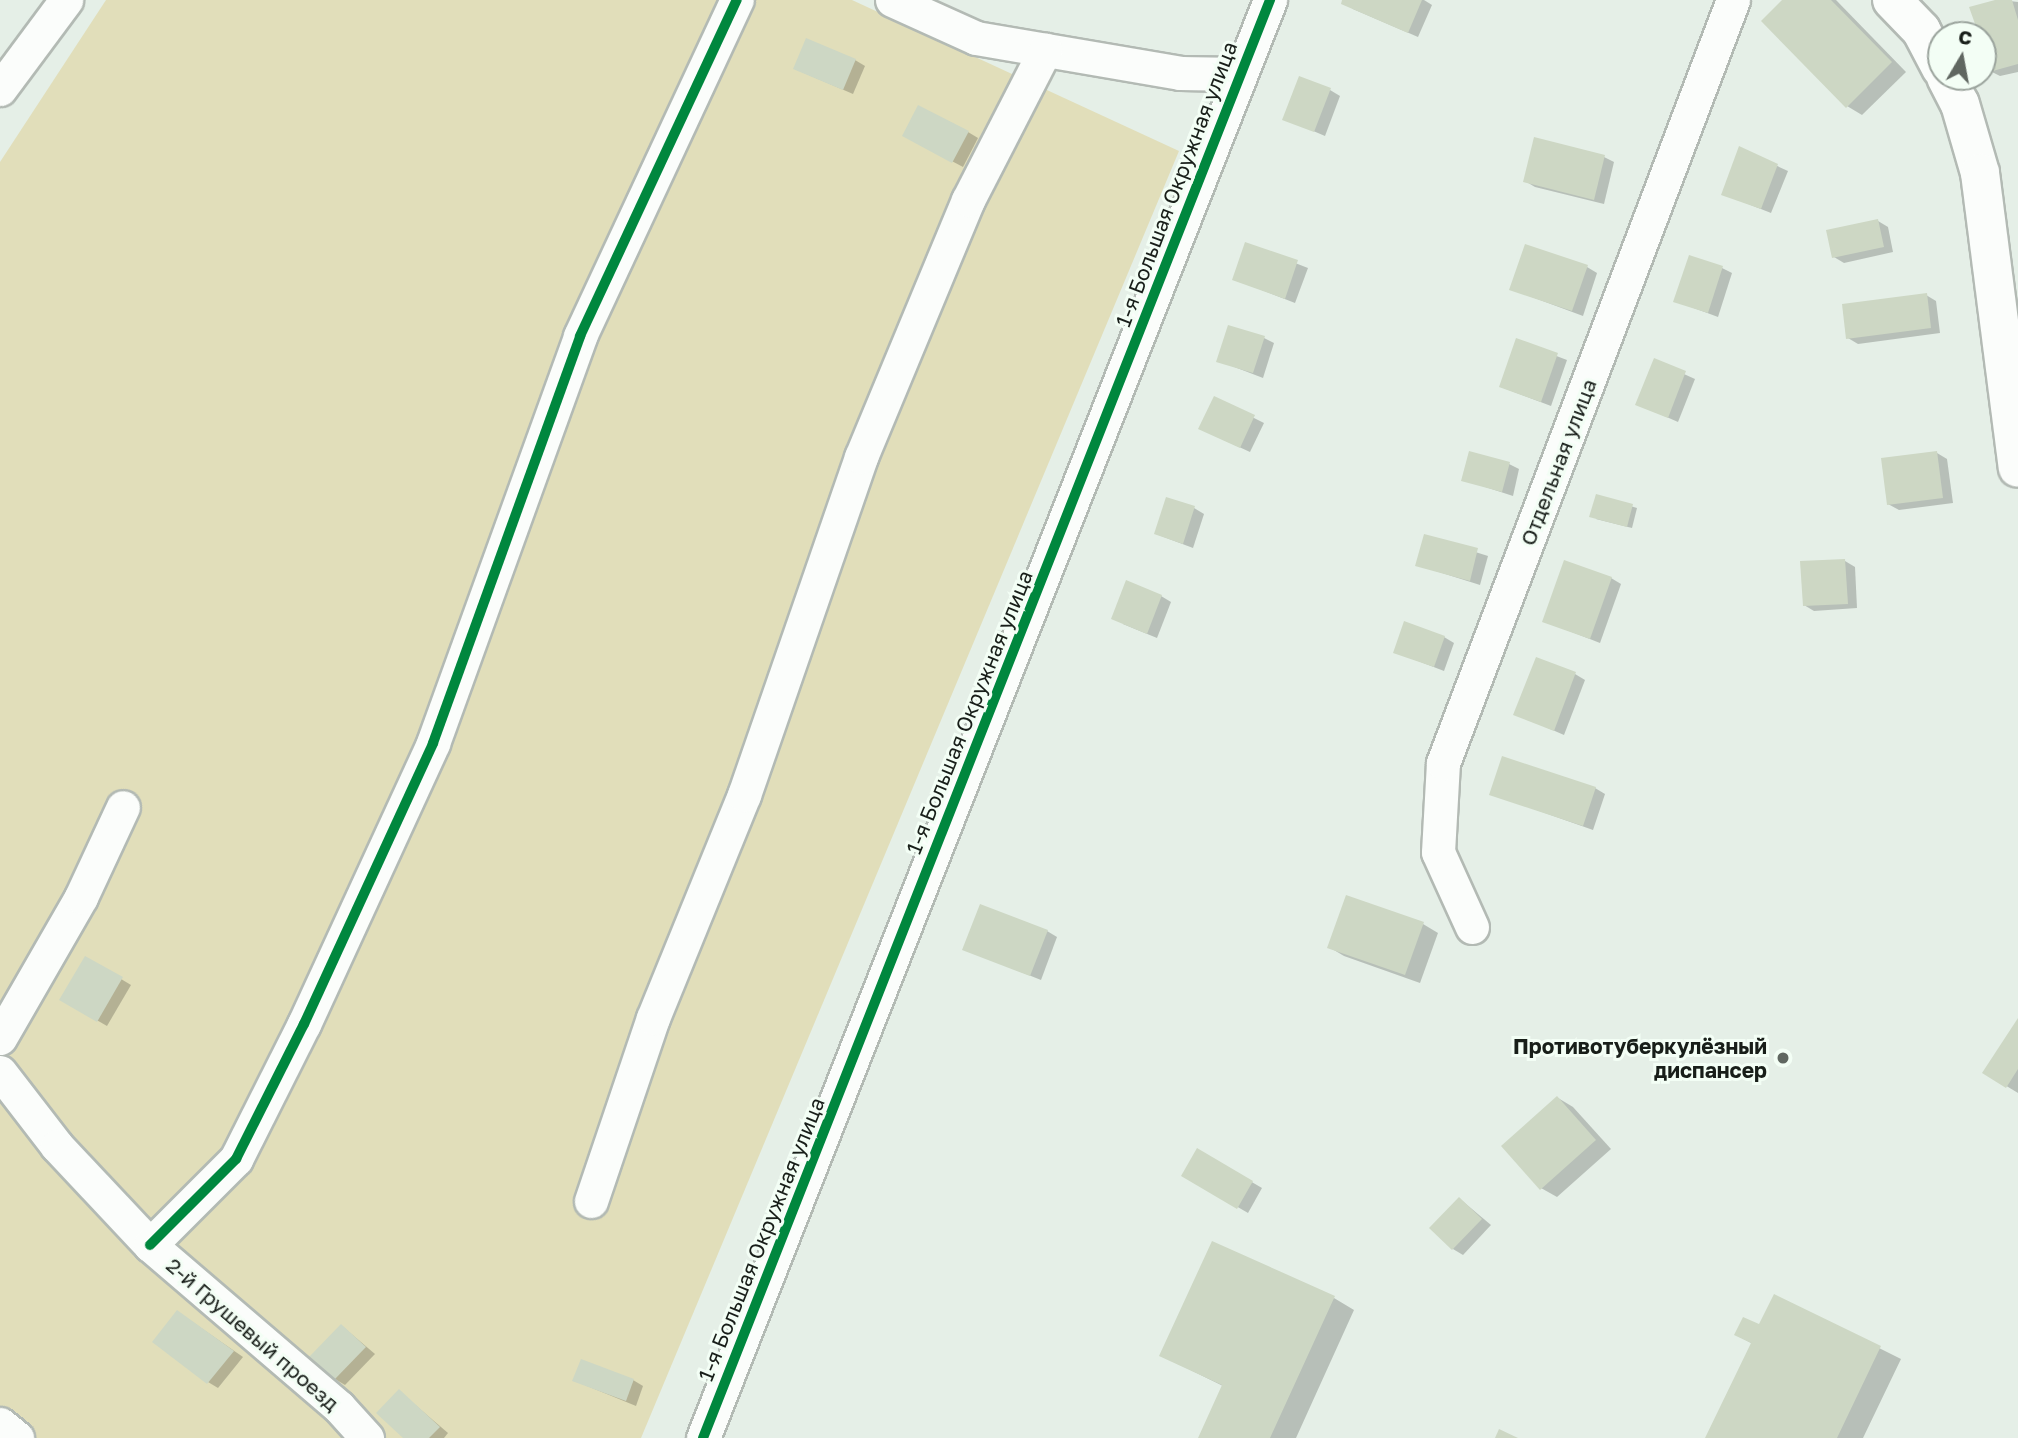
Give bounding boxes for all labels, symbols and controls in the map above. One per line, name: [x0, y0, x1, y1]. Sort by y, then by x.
north arrow: [1927, 21, 1997, 91]
text: С: [1957, 24, 1974, 49]
street label: 1-я Большая Окружная улица: [1110, 38, 1242, 330]
street label: Отдельная улица: [1515, 375, 1601, 549]
street label: 1-я Большая Окружная улица: [900, 567, 1038, 857]
place label: Противотуберкулёзный диспансер: [1513, 1033, 1767, 1083]
marker: Противотуберкулёзный диспансер: [1773, 1048, 1793, 1068]
street label: 1-я Большая Окружная улица: [692, 1094, 830, 1384]
street label: 2-й Грушевый проезд: [162, 1252, 344, 1416]

